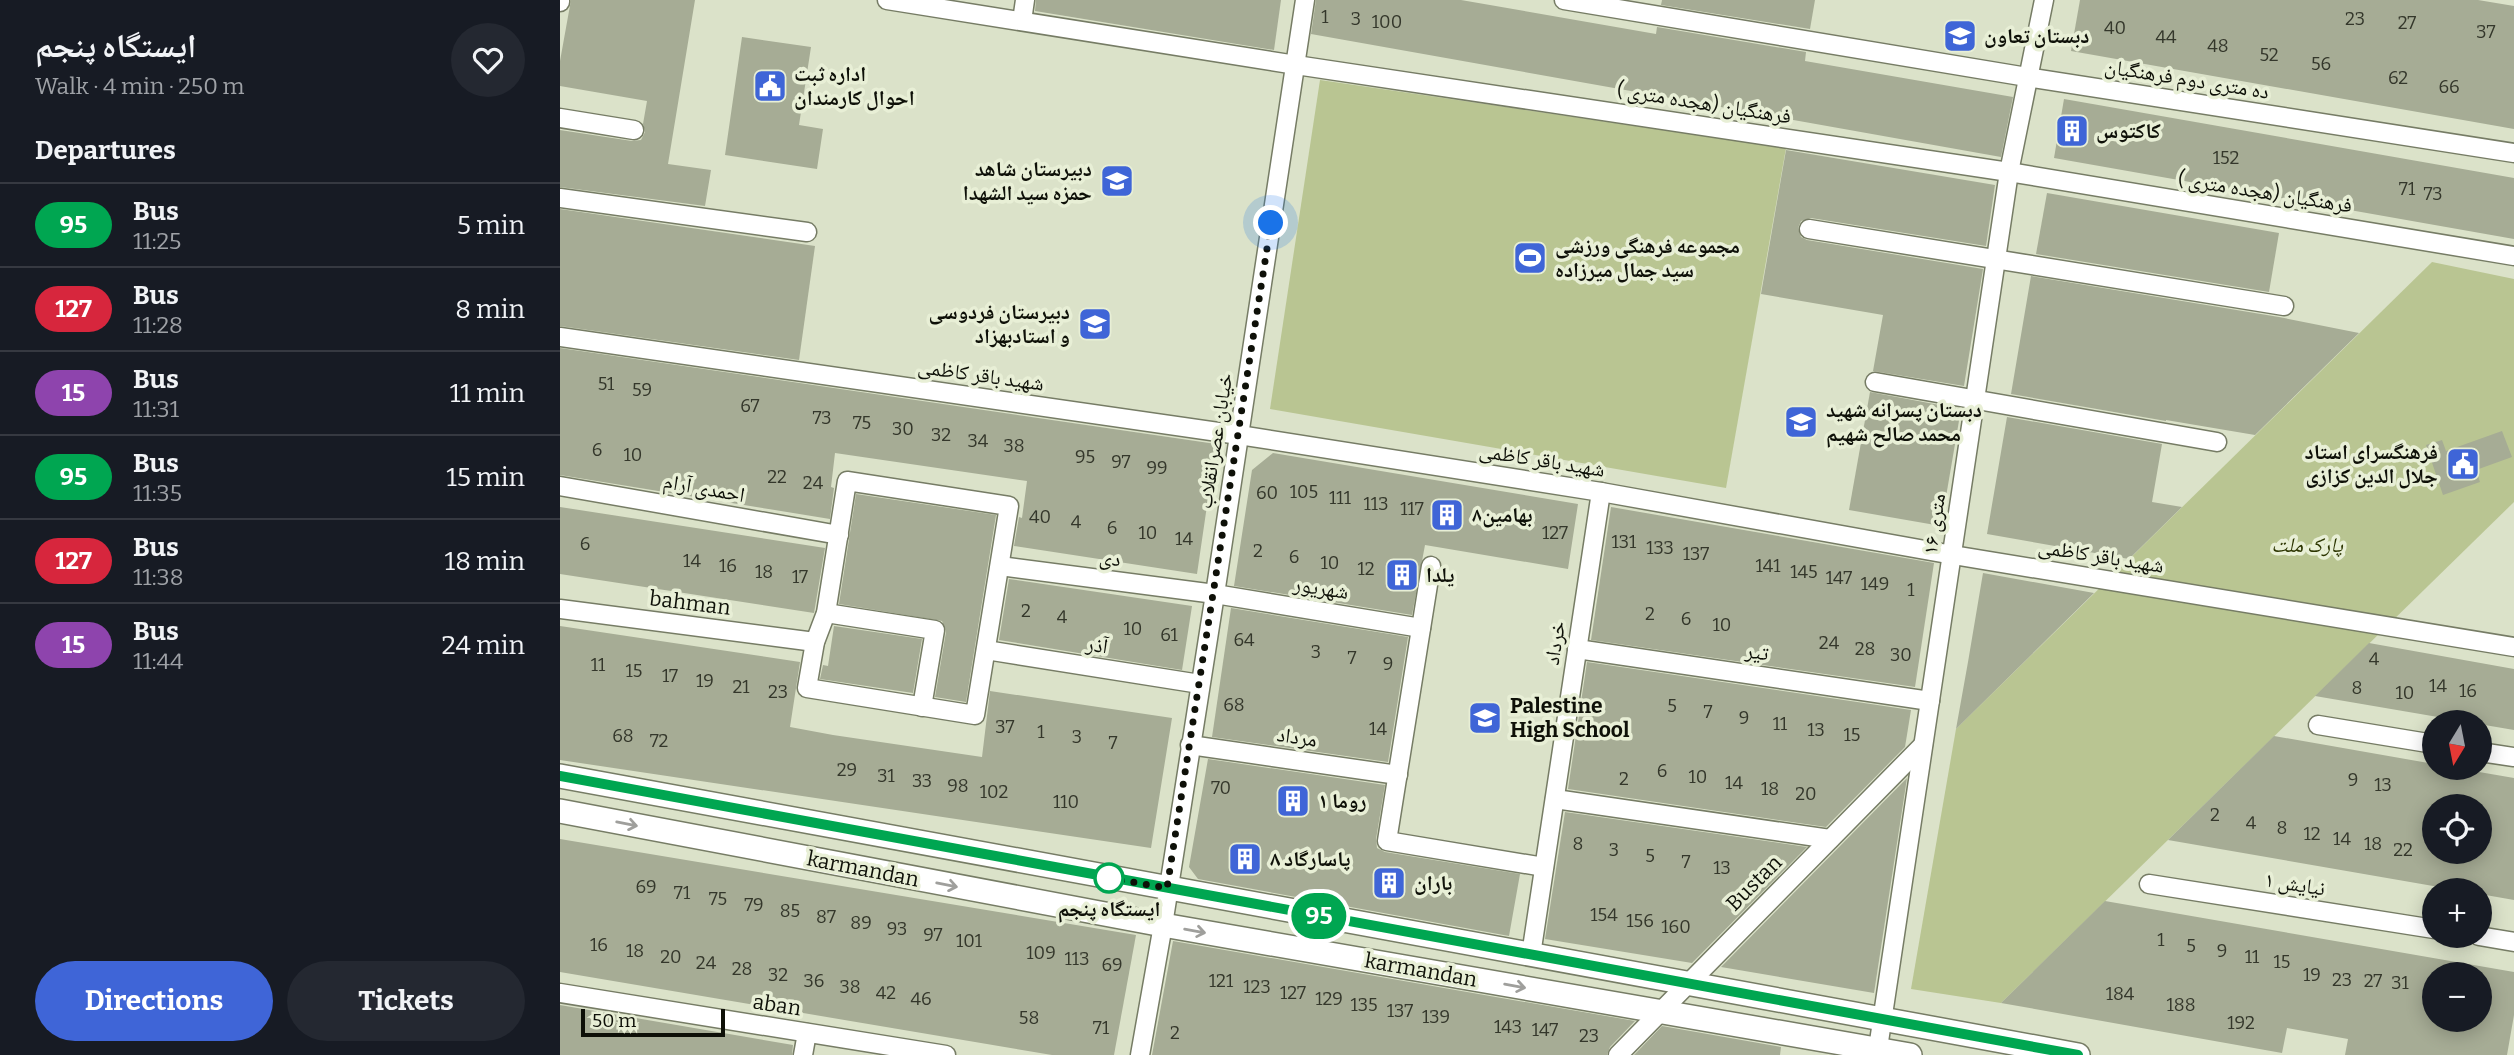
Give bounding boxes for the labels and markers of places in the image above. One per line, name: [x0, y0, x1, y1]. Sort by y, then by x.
school or university icon: دبستان تعاون: [1941, 17, 1979, 55]
place label: دبستان تعاون: [1984, 23, 2089, 49]
place label: اداره ثبت احوال کارمندان: [794, 61, 915, 111]
public building icon: اداره ثبت احوال کارمندان: [751, 67, 789, 105]
building icon: کاکتوس: [2053, 112, 2091, 150]
place label: کاکتوس: [2096, 118, 2161, 144]
place label: دبیرستان شاهد حمزه سید الشهدا: [963, 156, 1092, 206]
school or university icon: دبیرستان شاهد حمزه سید الشهدا: [1098, 162, 1136, 200]
place label: مجموعه فرهنگی ورزشی سید جمال میرزاده: [1555, 233, 1740, 283]
sports icon: مجموعه فرهنگی ورزشی سید جمال میرزاده: [1511, 239, 1549, 277]
place label: دبیرستان فردوسی و استادبهزاد: [928, 299, 1070, 349]
school or university icon: دبیرستان فردوسی و استادبهزاد: [1076, 305, 1114, 343]
place label: دبستان پسرانه شهید محمد صالح شهیم: [1826, 397, 1982, 448]
school or university icon: دبستان پسرانه شهید محمد صالح شهیم: [1782, 403, 1820, 441]
place label: فرهنگسرای استاد جلال الدین کزازی: [2305, 439, 2438, 489]
public building icon: فرهنگسرای استاد جلال الدین کزازی: [2444, 445, 2482, 483]
building icon: بهامین۸: [1428, 496, 1466, 534]
place label: بهامین۸: [1472, 502, 1532, 528]
building icon: یلدا: [1383, 556, 1421, 594]
place label: یلدا: [1426, 562, 1455, 588]
place label: Palestine High School: [1510, 693, 1630, 743]
school or university icon: Palestine High School: [1466, 699, 1504, 737]
building icon: روما ۱: [1274, 782, 1312, 820]
place label: روما ۱: [1318, 788, 1366, 814]
building icon: پاسارگاد ۸: [1226, 840, 1264, 878]
place label: پاسارگاد ۸: [1270, 846, 1350, 872]
marker: ایستگاه پنجم: [1094, 863, 1124, 893]
building icon: باران: [1370, 864, 1408, 902]
place label: باران: [1414, 870, 1452, 896]
place label: ایستگاه پنجم: [1058, 896, 1160, 923]

